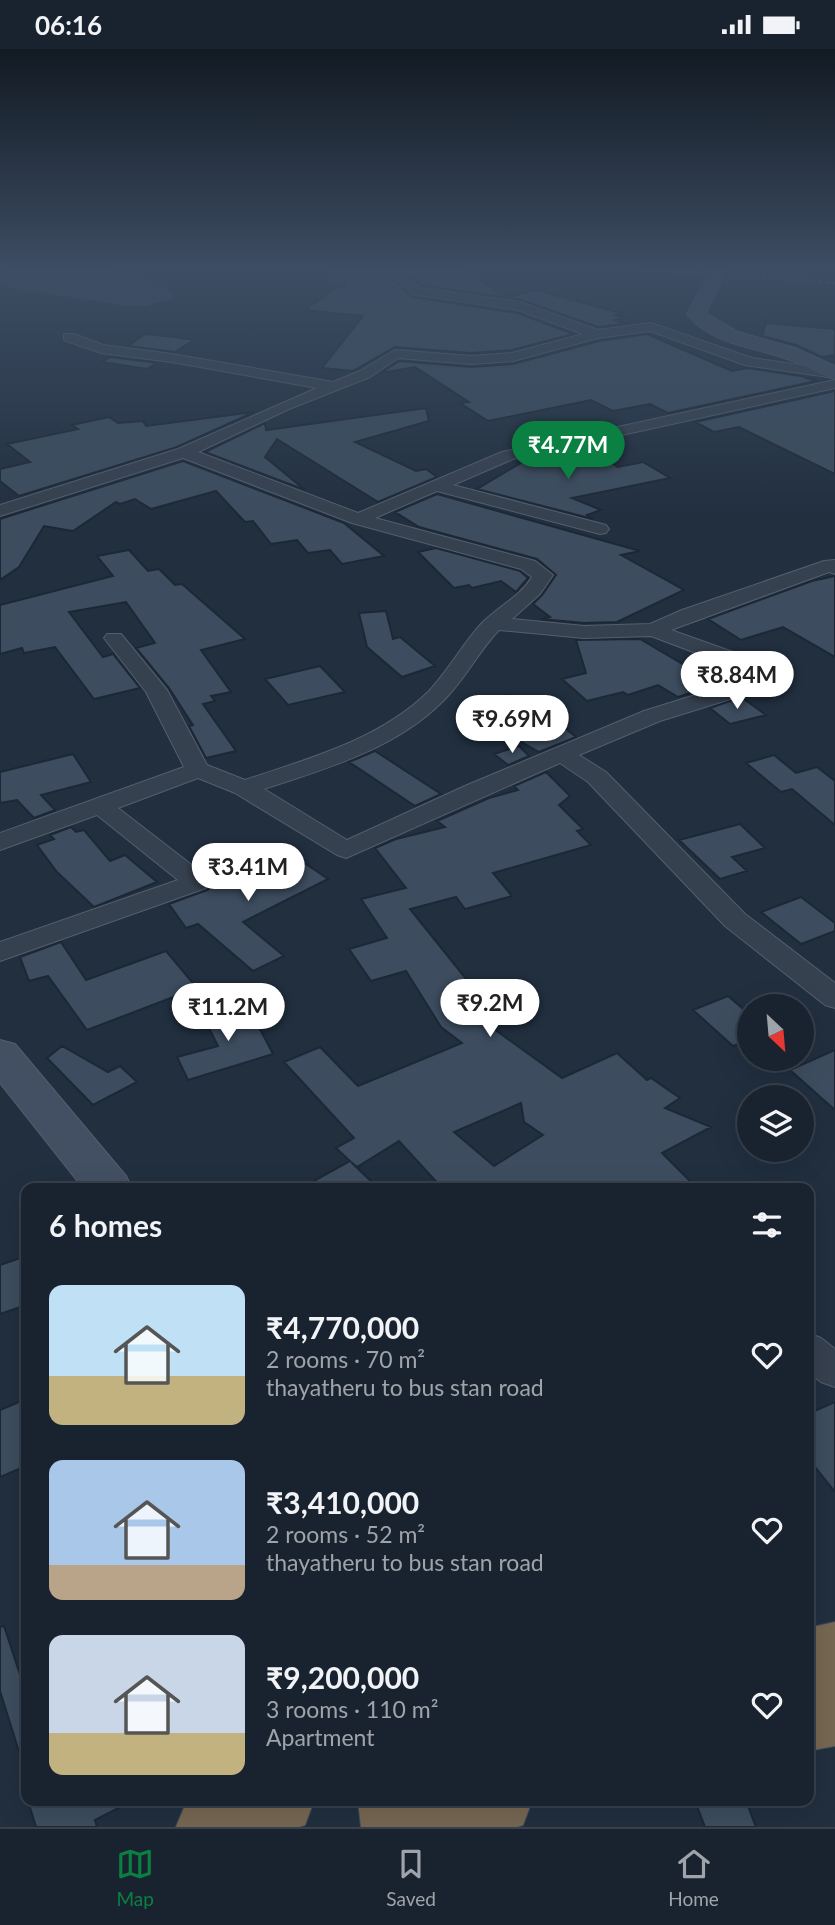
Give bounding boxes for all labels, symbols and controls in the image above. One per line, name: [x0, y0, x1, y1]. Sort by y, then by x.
text: 06:16: [35, 9, 102, 41]
pin: ₹4.77M: [511, 421, 625, 481]
text: ₹4.77M: [528, 430, 608, 458]
pin: ₹8.84M: [680, 651, 794, 711]
text: ₹8.84M: [697, 660, 777, 688]
pin: ₹9.69M: [455, 695, 569, 755]
text: ₹9.69M: [472, 704, 552, 732]
pin: ₹3.41M: [191, 843, 305, 903]
text: ₹3.41M: [208, 852, 288, 880]
pin: ₹9.2M: [441, 979, 539, 1039]
pin: ₹11.2M: [171, 983, 285, 1043]
text: ₹9.2M: [456, 988, 524, 1016]
text: ₹11.2M: [188, 992, 268, 1020]
north arrow: [737, 994, 814, 1071]
map controls: [737, 994, 814, 1162]
button: layers: [737, 1085, 814, 1162]
icon: filters: [748, 1206, 786, 1244]
text: 6 homes: [49, 1207, 162, 1243]
text: ₹4,770,000: [266, 1309, 419, 1345]
icon: home: [105, 1313, 189, 1397]
icon: heart: [748, 1336, 786, 1374]
text: 2 rooms · 70 m²: [266, 1345, 425, 1373]
text: thayatheru to bus stan road: [266, 1373, 544, 1401]
text: ₹3,410,000: [266, 1484, 419, 1520]
icon: home: [105, 1488, 189, 1572]
icon: heart: [748, 1511, 786, 1549]
text: 2 rooms · 52 m²: [266, 1520, 425, 1548]
text: thayatheru to bus stan road: [266, 1548, 544, 1576]
text: ₹9,200,000: [266, 1659, 419, 1695]
icon: home: [105, 1663, 189, 1747]
icon: heart: [748, 1686, 786, 1724]
text: 3 rooms · 110 m²: [266, 1695, 438, 1723]
text: Apartment: [266, 1723, 374, 1751]
tab: Map: [116, 1845, 154, 1910]
tab: Saved: [386, 1845, 436, 1910]
tab: Home: [668, 1845, 719, 1910]

